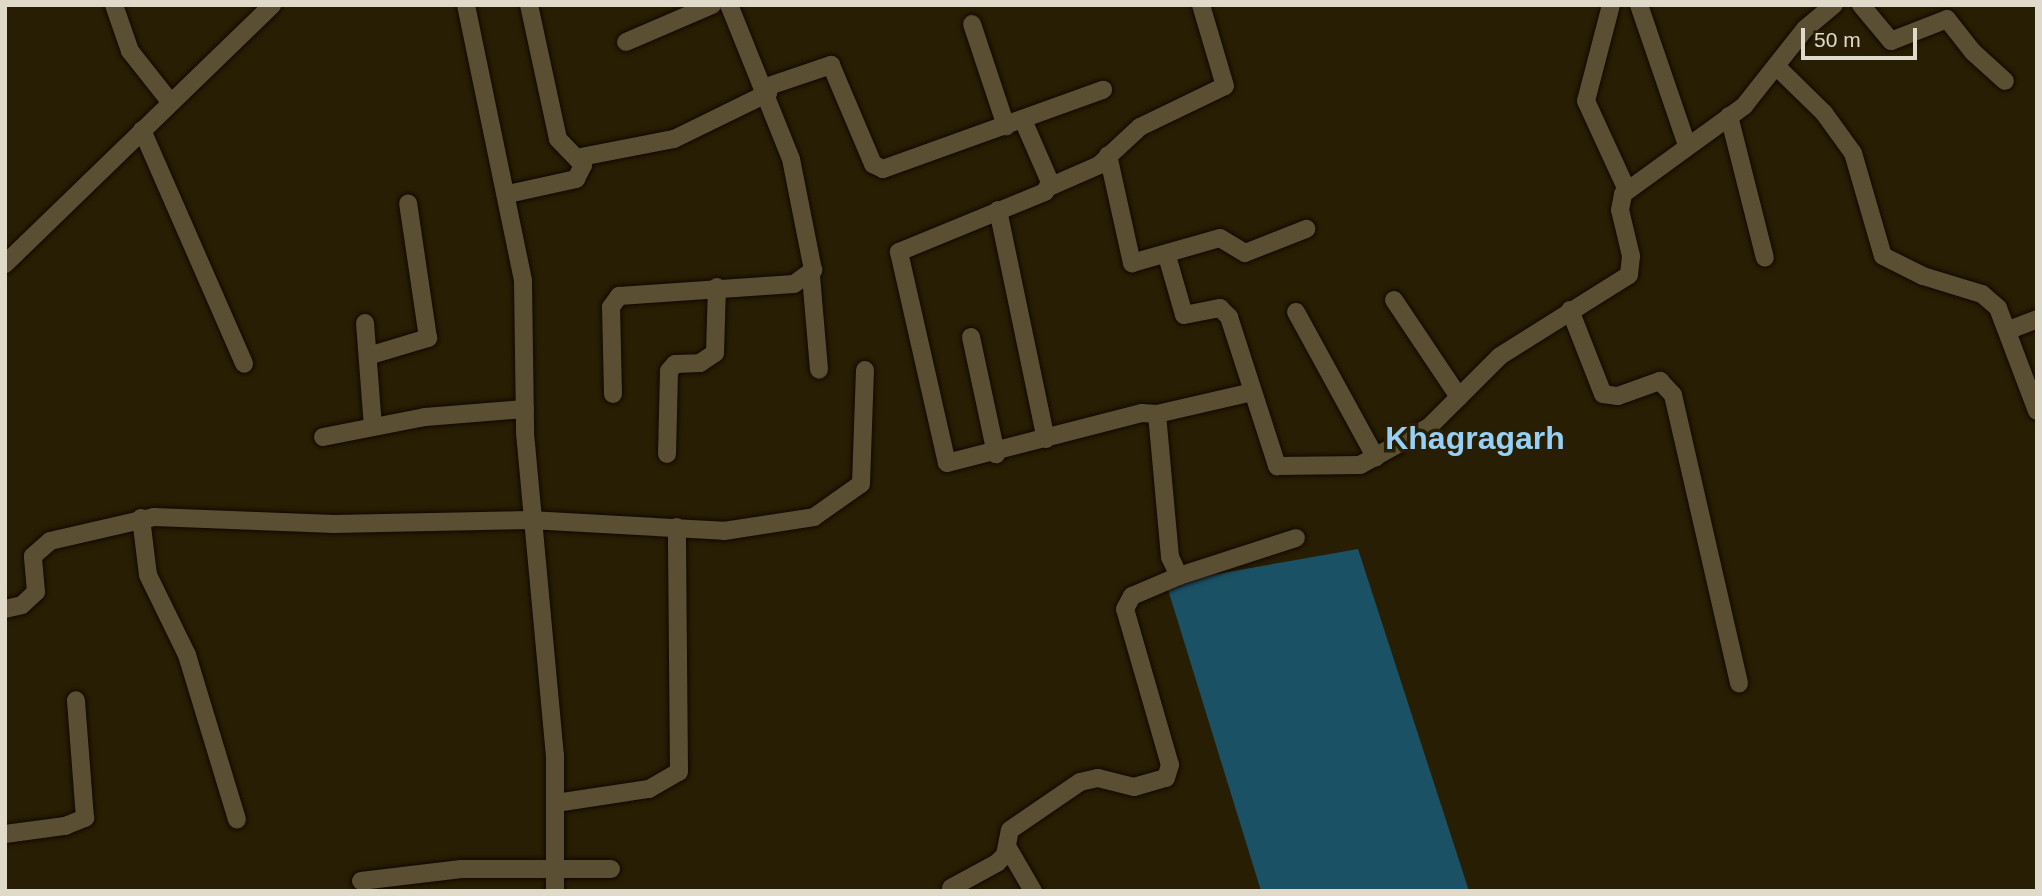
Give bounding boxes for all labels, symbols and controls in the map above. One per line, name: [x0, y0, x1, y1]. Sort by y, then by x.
scale bar: [1804, 14, 1920, 58]
text: 50 m: [1814, 28, 1861, 51]
district label: Khagragarh: [1385, 419, 1565, 457]

